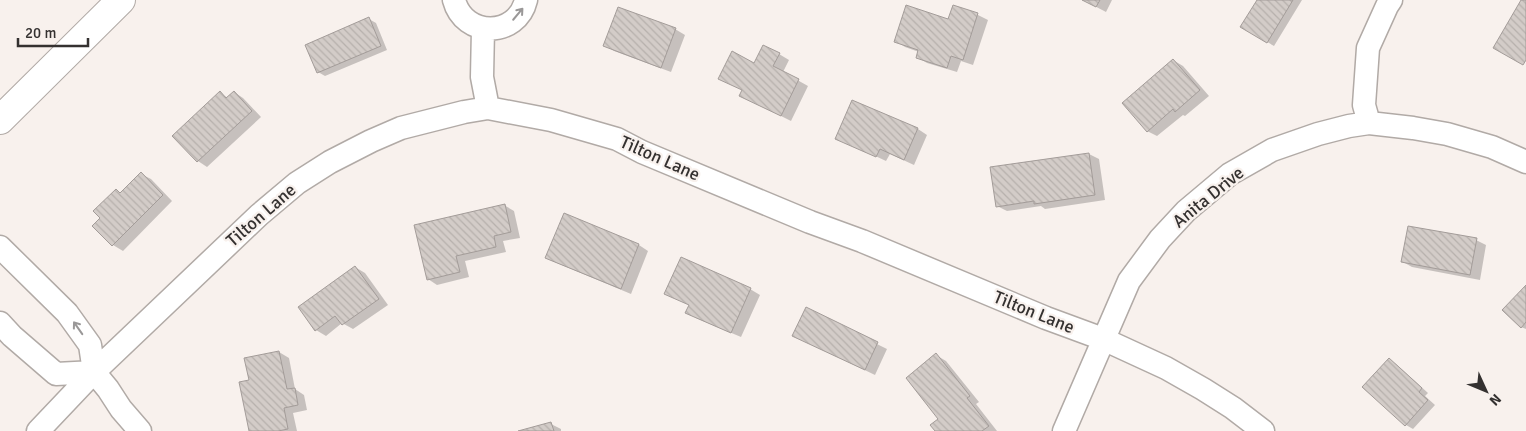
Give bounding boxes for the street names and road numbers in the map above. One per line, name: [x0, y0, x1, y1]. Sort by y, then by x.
street label: Tilton Lane: [617, 131, 703, 185]
street label: Anita Drive: [1168, 162, 1248, 232]
street label: Tilton Lane: [222, 179, 300, 251]
street label: Tilton Lane: [990, 286, 1078, 338]

